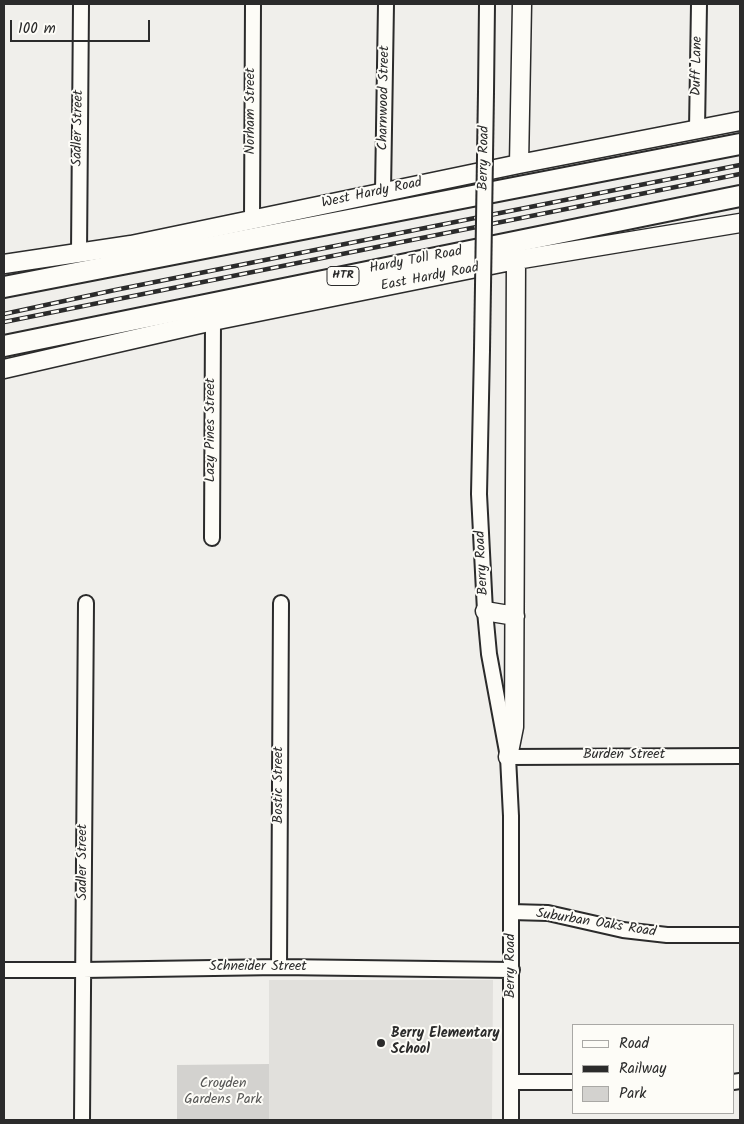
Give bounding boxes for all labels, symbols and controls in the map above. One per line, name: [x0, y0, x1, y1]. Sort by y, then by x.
scale bar: [12, 10, 152, 42]
text: 100 m: [18, 17, 56, 41]
street label: Duff Lane: [689, 36, 707, 96]
street label: Charnwood Street: [376, 45, 394, 151]
street label: Norham Street: [244, 68, 260, 154]
street label: Sadler Street: [70, 90, 88, 166]
street label: Berry Road: [476, 125, 494, 191]
street label: West Hardy Road: [320, 175, 424, 213]
street label: Hardy Toll Road: [368, 244, 464, 278]
street label: East Hardy Road: [380, 260, 480, 296]
road number: HTR: [327, 266, 359, 286]
street label: Lazy Pines Street: [204, 378, 220, 482]
street label: Berry Road: [473, 530, 493, 596]
street label: Bostic Street: [272, 746, 288, 824]
street label: Burden Street: [583, 748, 665, 764]
street label: Sadler Street: [76, 824, 92, 900]
street label: Suburban Oaks Road: [535, 906, 657, 942]
street label: Berry Road: [504, 934, 520, 998]
street label: Schneider Street: [209, 960, 307, 976]
legend: [572, 1024, 734, 1114]
place label: Berry Elementary School: [391, 1027, 499, 1060]
text: Road: [619, 1032, 649, 1056]
marker: Berry Elementary School: [375, 1037, 387, 1049]
text: Railway: [619, 1057, 666, 1081]
park label: Croyden Gardens Park: [184, 1077, 262, 1110]
text: Park: [619, 1082, 646, 1106]

